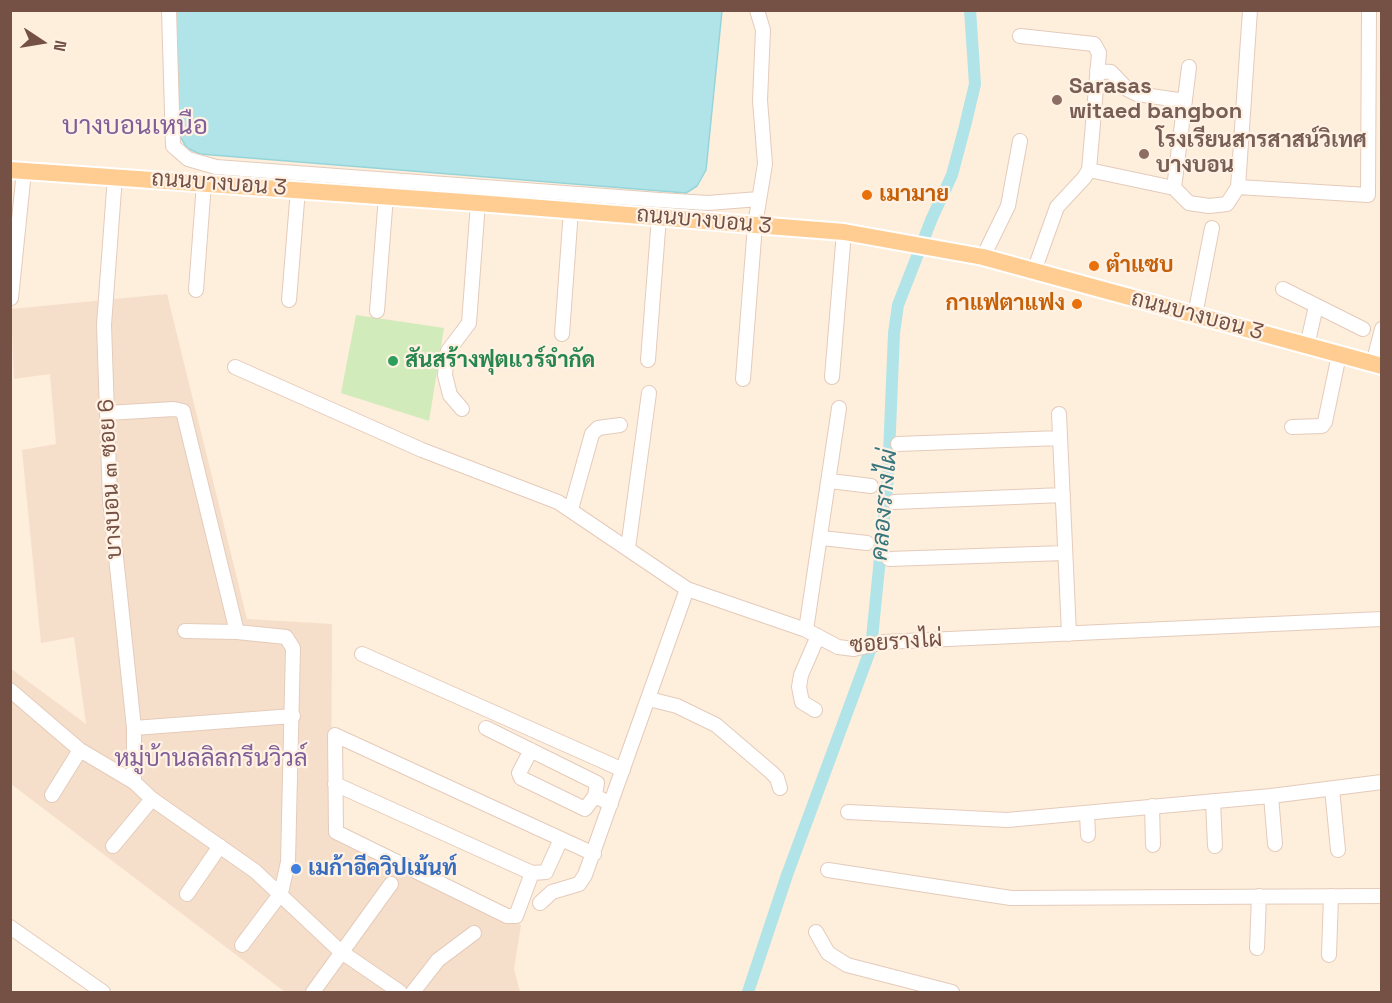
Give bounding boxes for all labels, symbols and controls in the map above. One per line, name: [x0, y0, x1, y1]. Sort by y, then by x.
north arrow: [12, 12, 72, 72]
text: N: [49, 38, 71, 53]
place label: Sarasas witaed bangbon: [1069, 74, 1242, 125]
marker: Sarasas witaed bangbon: [1050, 93, 1064, 107]
district label: บางบอนเหนือ: [62, 111, 208, 143]
place label: โรงเรียนสารสาสน์วิเทศ บางบอน: [1156, 128, 1367, 180]
marker: โรงเรียนสารสาสน์วิเทศ บางบอน: [1137, 147, 1151, 161]
street label: ถนนบางบอน 3: [150, 166, 288, 202]
place label: เมามาย: [879, 182, 949, 208]
marker: เมามาย: [860, 188, 874, 202]
street label: ถนนบางบอน 3: [635, 202, 773, 240]
place label: ตำแซบ: [1106, 253, 1174, 279]
marker: ตำแซบ: [1087, 259, 1101, 273]
street label: ถนนบางบอน 3: [1128, 286, 1266, 346]
place label: กาแฟตาแฟง: [945, 291, 1065, 317]
marker: กาแฟตาแฟง: [1070, 297, 1084, 311]
place label: สันสร้างฟุตแวร์จำกัด: [405, 348, 595, 374]
marker: สันสร้างฟุตแวร์จำกัด: [386, 354, 400, 368]
street label: บางบอน ๓ ซอย 6: [94, 398, 128, 560]
water label: คลองรางไผ่: [866, 448, 904, 562]
street label: ซอยรางไผ่: [849, 627, 943, 659]
district label: หมู่บ้านลลิลกรีนวิวล์: [114, 745, 308, 773]
place label: เมก้าอีควิปเม้นท์: [308, 856, 457, 882]
marker: เมก้าอีควิปเม้นท์: [289, 862, 303, 876]

